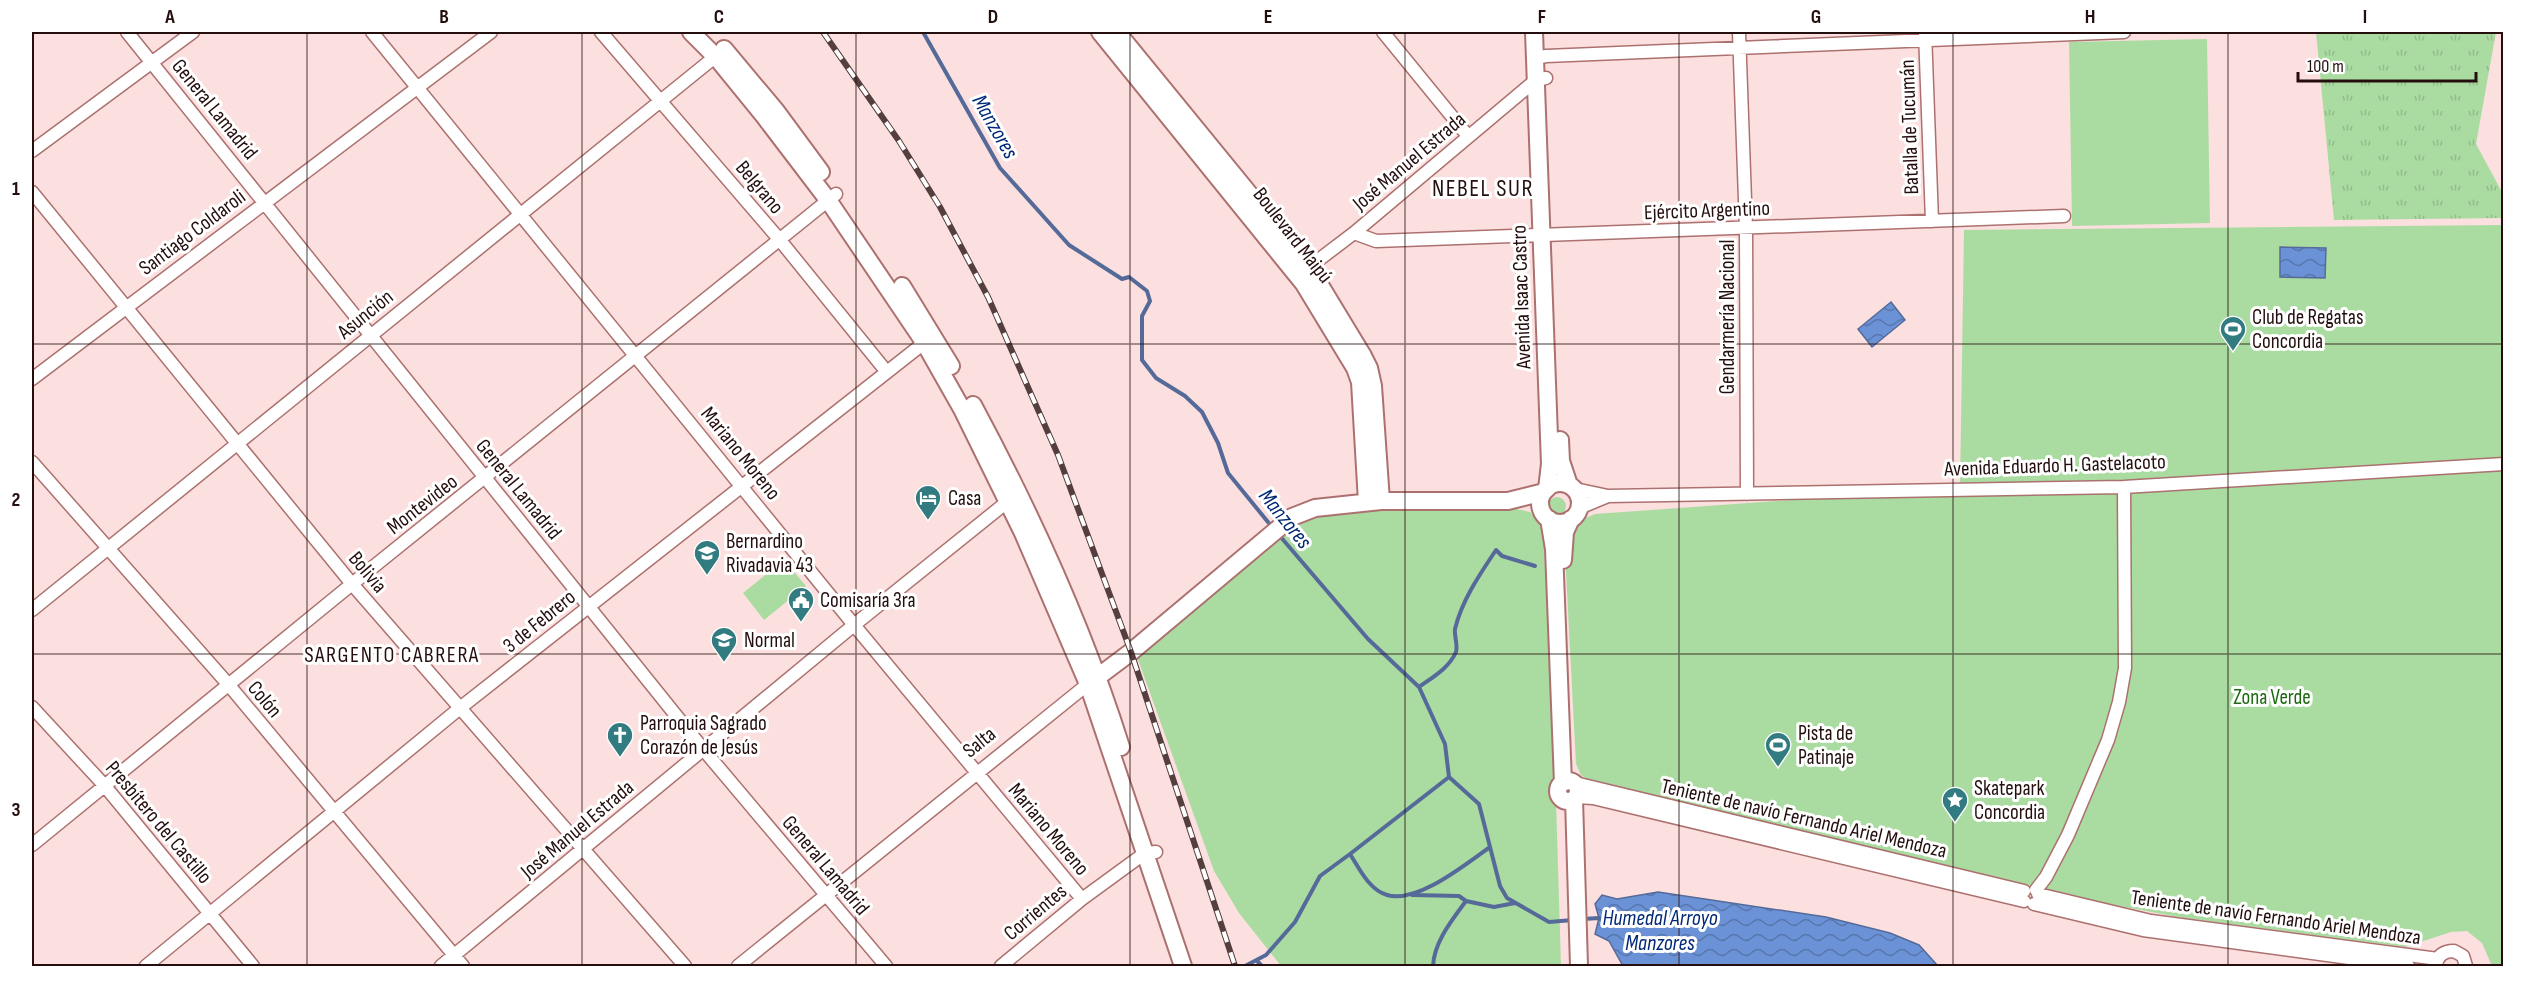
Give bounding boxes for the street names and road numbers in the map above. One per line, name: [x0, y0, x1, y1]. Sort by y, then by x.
street label: General Lamadrid: [166, 54, 263, 165]
street label: Batalla de Tucumán: [1895, 59, 1924, 195]
street label: José Manuel Estrada: [1347, 107, 1471, 216]
street label: Belgrano: [730, 156, 789, 219]
street label: Boulevard Maipú: [1247, 182, 1338, 288]
street label: Santiago Coldaroli: [134, 184, 251, 281]
street label: Ejército Argentino: [1644, 196, 1770, 225]
street label: Avenida Isaac Castro: [1506, 225, 1537, 370]
street label: Gendarmería Nacional: [1715, 240, 1740, 394]
street label: Asunción: [332, 284, 398, 345]
street label: Mariano Moreno: [695, 402, 786, 505]
street label: General Lamadrid: [470, 434, 567, 545]
street label: Avenida Eduardo H. Gastelacoto: [1943, 449, 2166, 482]
street label: Montevideo: [382, 469, 463, 540]
street label: Bolivia: [343, 546, 392, 598]
street label: 3 de Febrero: [498, 585, 581, 658]
street label: Colón: [242, 676, 287, 723]
street label: Salta: [958, 722, 1001, 763]
street label: Presbítero del Castillo: [100, 756, 217, 889]
street label: Teniente de navío Fernando Ariel Mendoza: [1659, 773, 1949, 864]
street label: José Manuel Estrada: [515, 775, 639, 884]
street label: Mariano Moreno: [1003, 778, 1094, 881]
street label: General Lamadrid: [777, 810, 874, 920]
street label: Corrientes: [999, 879, 1072, 946]
street label: Teniente de navío Fernando Ariel Mendoza: [2129, 885, 2422, 950]

